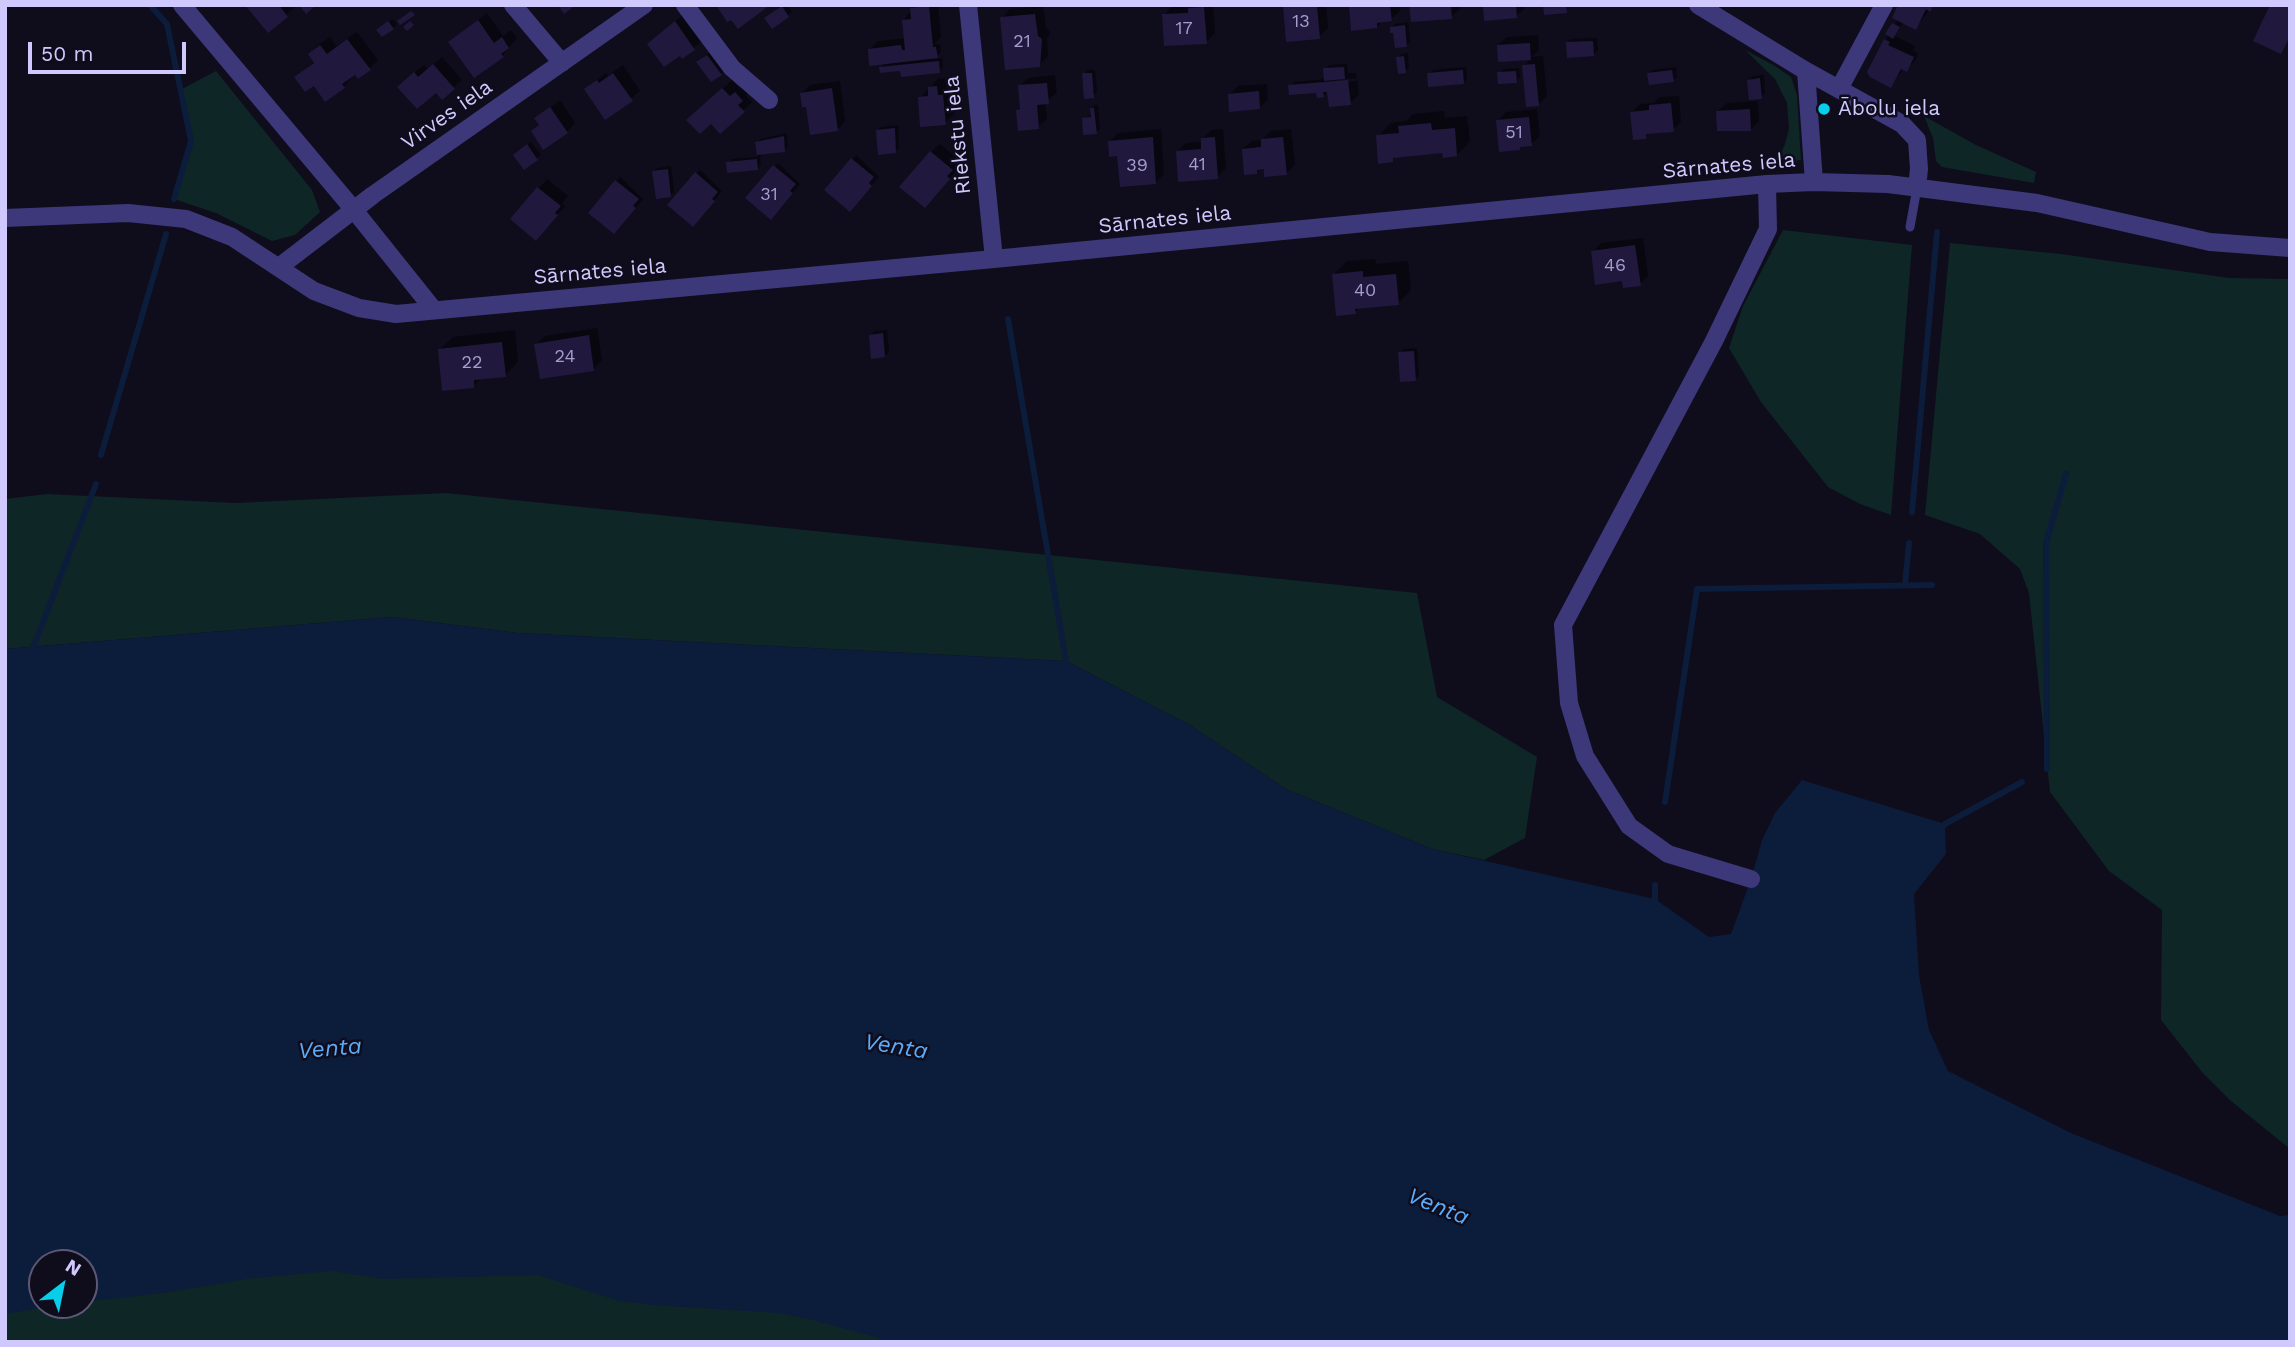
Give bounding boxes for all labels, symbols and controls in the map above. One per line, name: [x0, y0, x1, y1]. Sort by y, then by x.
house number: 13: [1292, 11, 1310, 33]
house number: 17: [1175, 18, 1193, 40]
scale bar: [32, 28, 189, 72]
house number: 21: [1013, 31, 1031, 53]
text: 50 m: [41, 41, 93, 66]
street label: Riekstu iela: [939, 74, 977, 196]
street label: Virves iela: [397, 75, 497, 155]
place label: Ābolu iela: [1838, 96, 1940, 122]
marker: Ābolu iela: [1816, 101, 1832, 117]
house number: 51: [1505, 122, 1523, 144]
street label: Sārnates iela: [1661, 148, 1797, 184]
house number: 41: [1188, 154, 1206, 176]
house number: 39: [1126, 155, 1148, 177]
house number: 31: [760, 184, 778, 206]
street label: Sārnates iela: [1097, 201, 1233, 239]
street label: Sārnates iela: [532, 254, 668, 290]
house number: 46: [1604, 255, 1626, 277]
house number: 40: [1354, 280, 1376, 302]
house number: 24: [555, 346, 575, 368]
house number: 22: [462, 352, 482, 374]
water label: Venta: [862, 1028, 930, 1066]
water label: Venta: [297, 1032, 363, 1066]
water label: Venta: [1403, 1182, 1473, 1232]
north arrow: [28, 1249, 98, 1319]
text: N: [61, 1254, 85, 1281]

